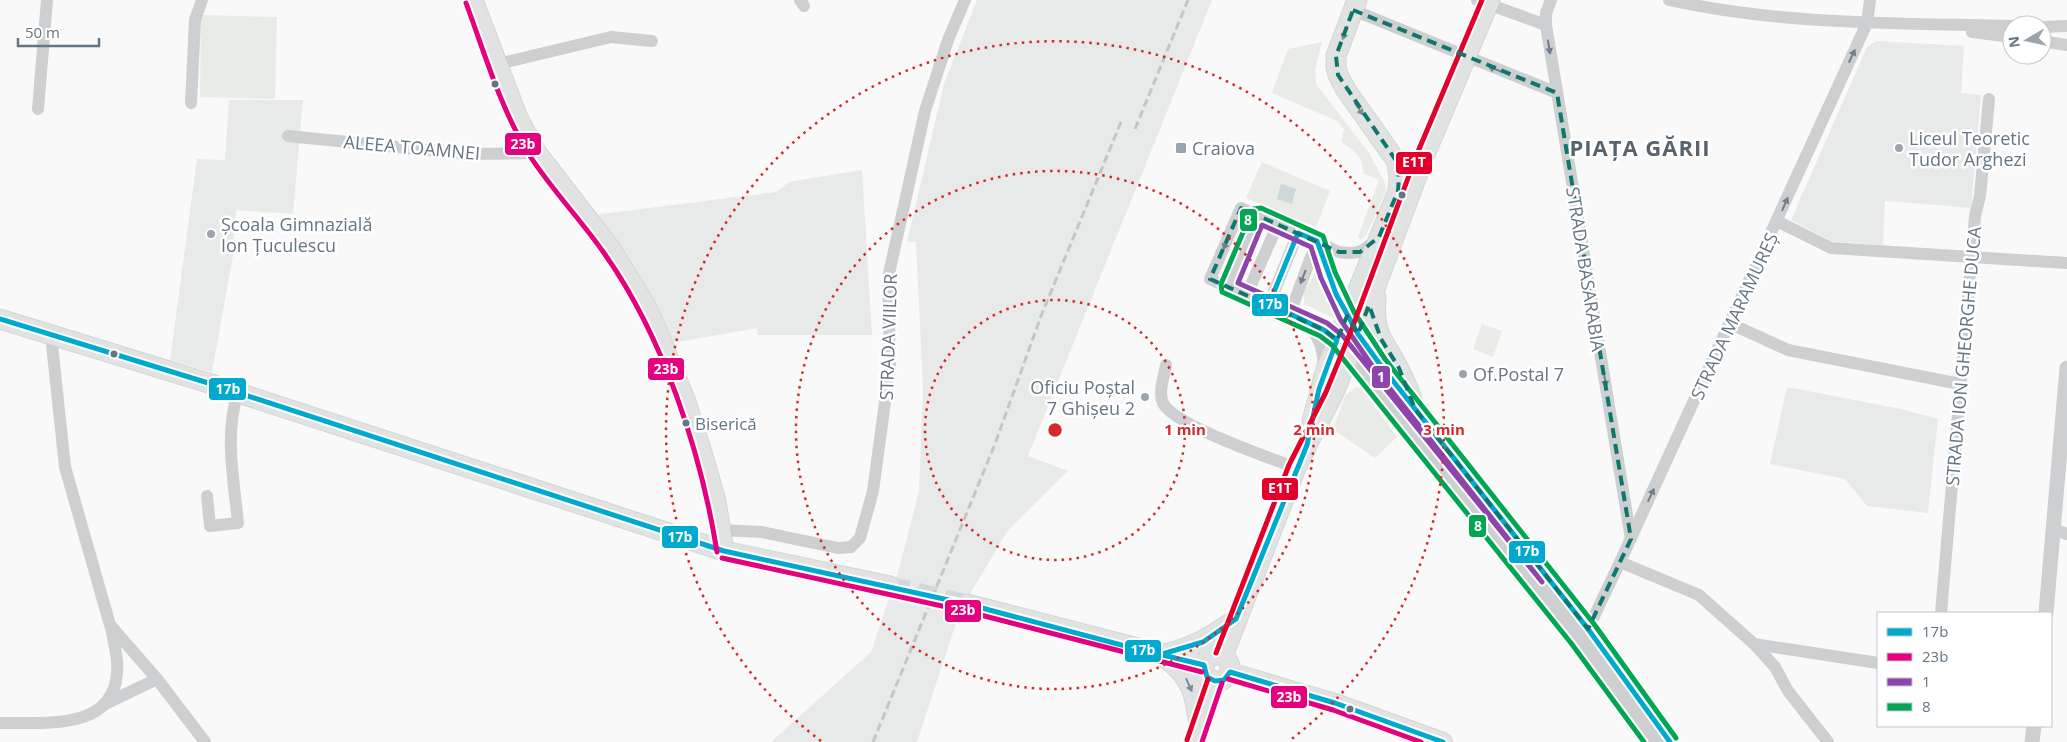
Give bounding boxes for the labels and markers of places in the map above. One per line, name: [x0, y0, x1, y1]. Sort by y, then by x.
unlabelled marker: [490, 79, 500, 89]
place label: Liceul Teoretic Tudor Arghezi: [1909, 126, 2030, 171]
place label: Craiova: [1192, 136, 1255, 160]
marker: Craiova: [1174, 141, 1188, 155]
marker: Liceul Teoretic Tudor Arghezi: [1893, 142, 1905, 154]
unlabelled marker: [1397, 190, 1407, 200]
place label: Școala Gimnazială Ion Țuculescu: [221, 212, 372, 257]
marker: Școala Gimnazială Ion Țuculescu: [205, 228, 217, 240]
unlabelled marker: [109, 349, 119, 359]
place label: Of.Postal 7: [1473, 362, 1564, 386]
marker: Of.Postal 7: [1457, 368, 1469, 380]
place label: Oficiu Poștal 7 Ghișeu 2: [1030, 375, 1135, 420]
marker: Oficiu Poștal 7 Ghișeu 2: [1139, 391, 1151, 403]
place label: Biserică: [695, 412, 757, 435]
marker: Biserică: [681, 418, 691, 428]
centre of rings: [1046, 421, 1064, 439]
unlabelled marker: [1345, 704, 1355, 714]

